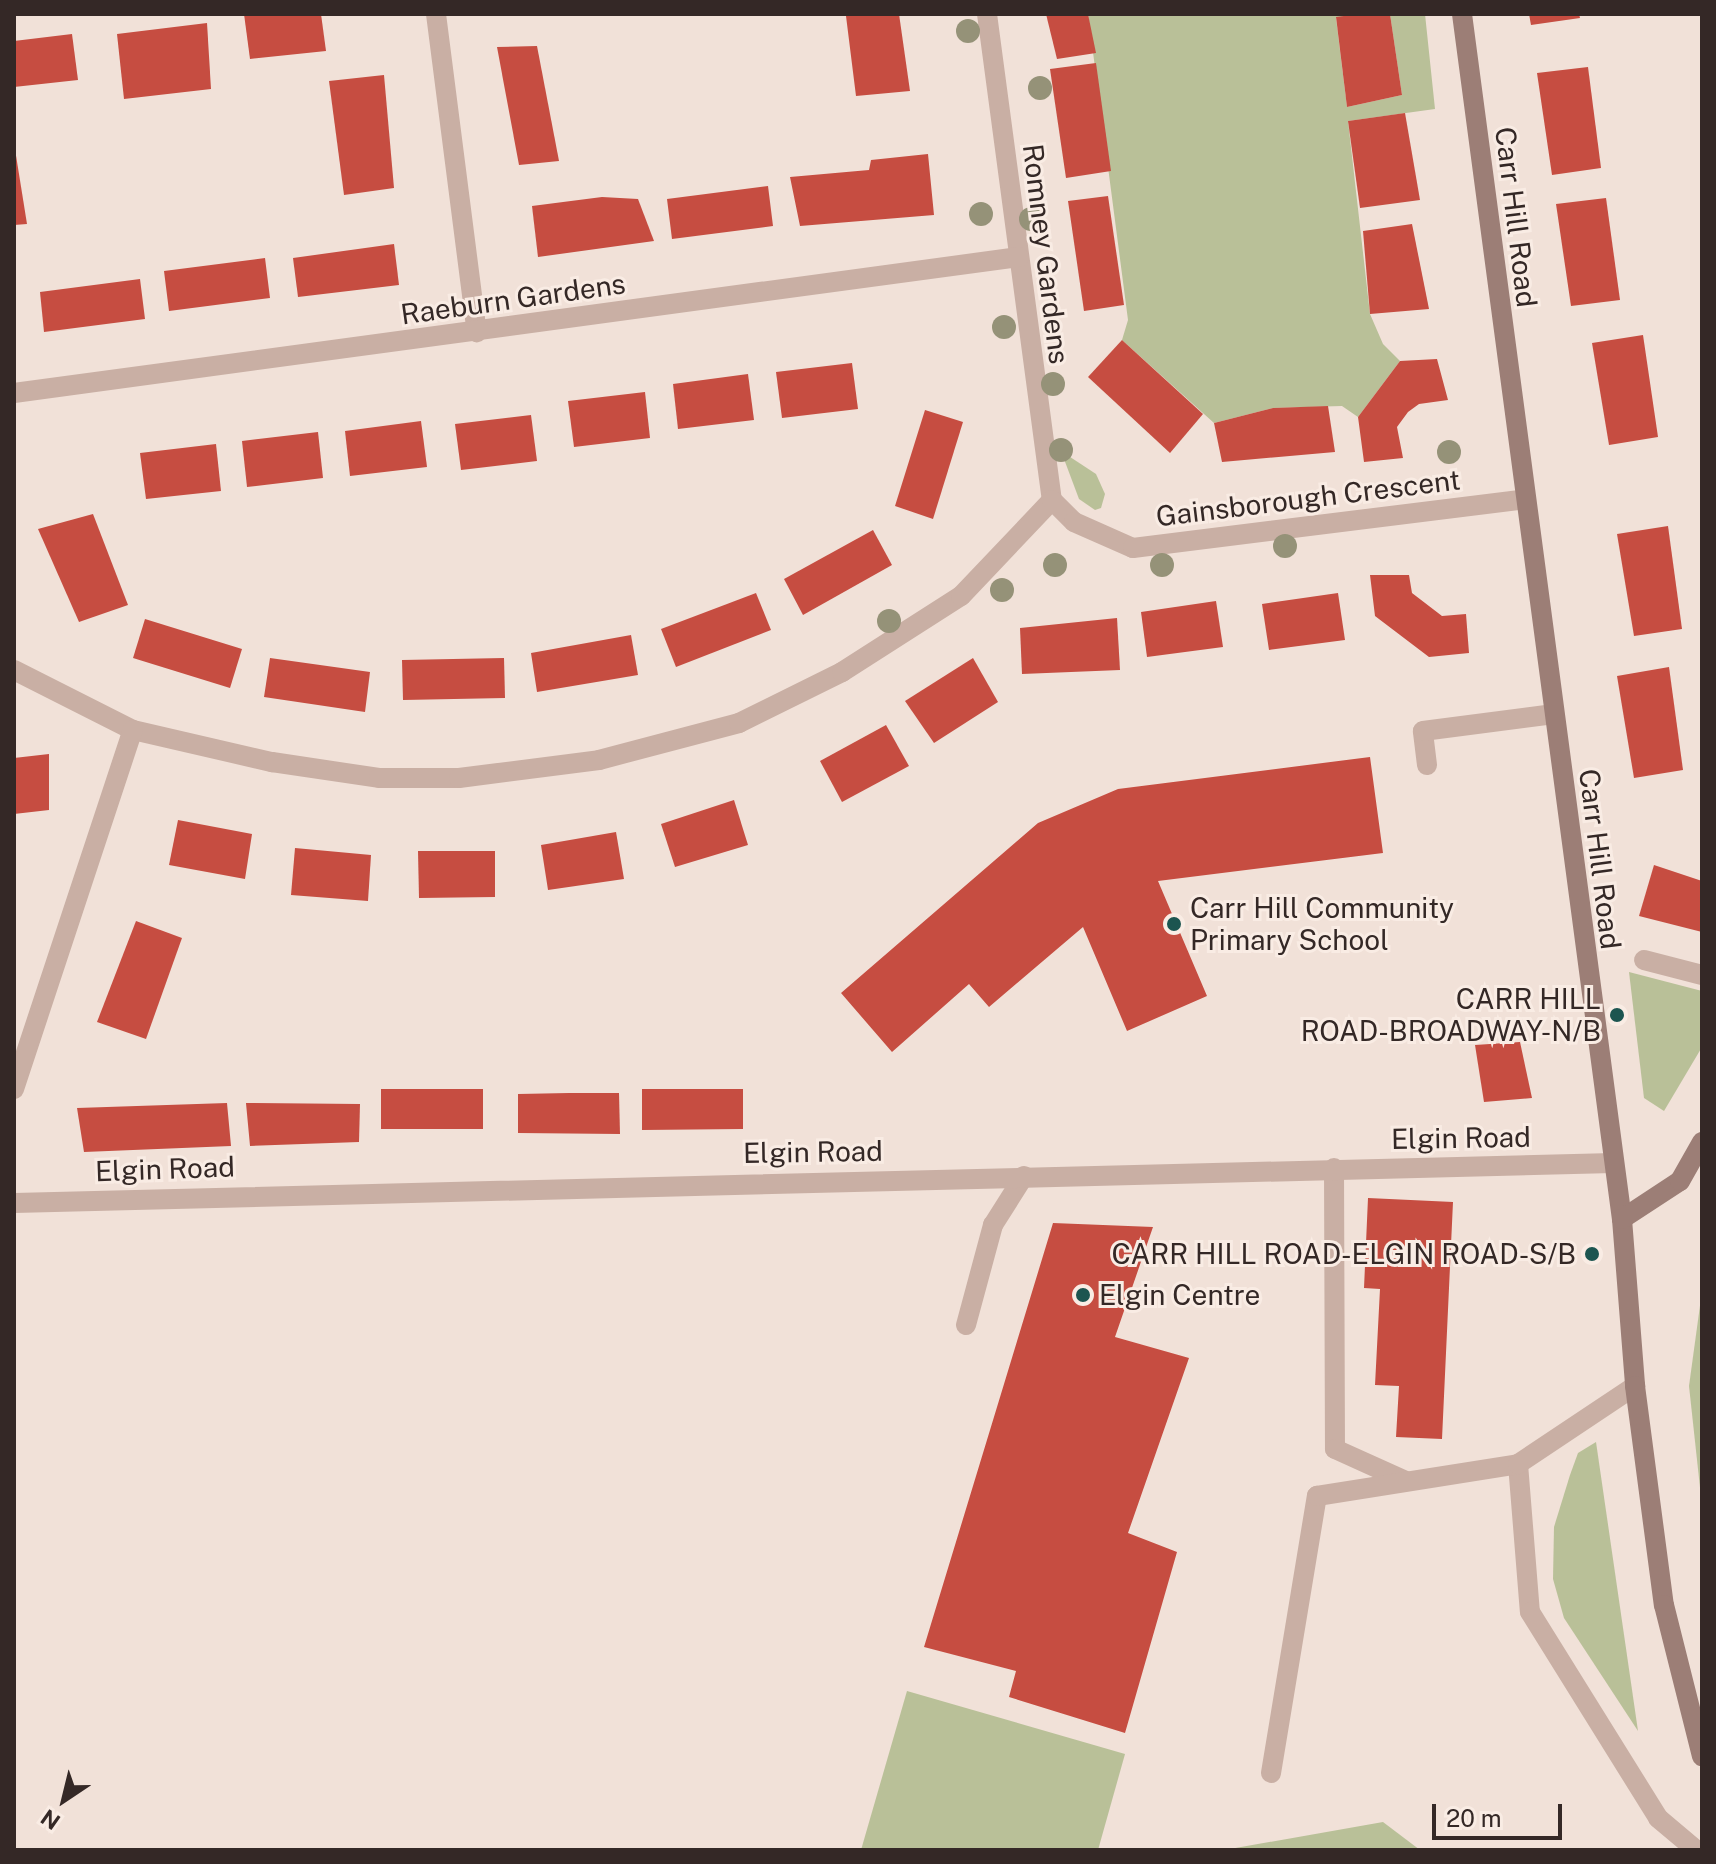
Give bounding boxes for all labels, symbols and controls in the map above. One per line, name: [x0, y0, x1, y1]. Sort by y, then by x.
street label: Carr Hill Road: [1488, 125, 1544, 309]
street label: Romney Gardens: [1016, 142, 1076, 366]
street label: Raeburn Gardens: [399, 267, 627, 331]
street label: Gainsborough Crescent: [1154, 463, 1462, 533]
street label: Carr Hill Road: [1572, 767, 1628, 951]
place label: Carr Hill Community Primary School: [1190, 891, 1454, 957]
marker: Carr Hill Community Primary School: [1165, 915, 1183, 933]
place label: CARR HILL ROAD-BROADWAY-N/B: [1301, 982, 1601, 1048]
marker: CARR HILL ROAD-BROADWAY-N/B: [1608, 1006, 1626, 1024]
street label: Elgin Road: [1391, 1120, 1531, 1156]
street label: Elgin Road: [743, 1134, 883, 1170]
street label: Elgin Road: [95, 1150, 235, 1188]
place label: CARR HILL ROAD-ELGIN ROAD-S/B: [1112, 1237, 1576, 1271]
marker: CARR HILL ROAD-ELGIN ROAD-S/B: [1583, 1245, 1601, 1263]
place label: Elgin Centre: [1099, 1278, 1260, 1312]
marker: Elgin Centre: [1074, 1286, 1092, 1304]
north arrow: [24, 1760, 104, 1840]
scale bar: [1436, 1788, 1566, 1838]
text: N: [36, 1804, 65, 1835]
text: 20 m: [1446, 1804, 1502, 1832]

